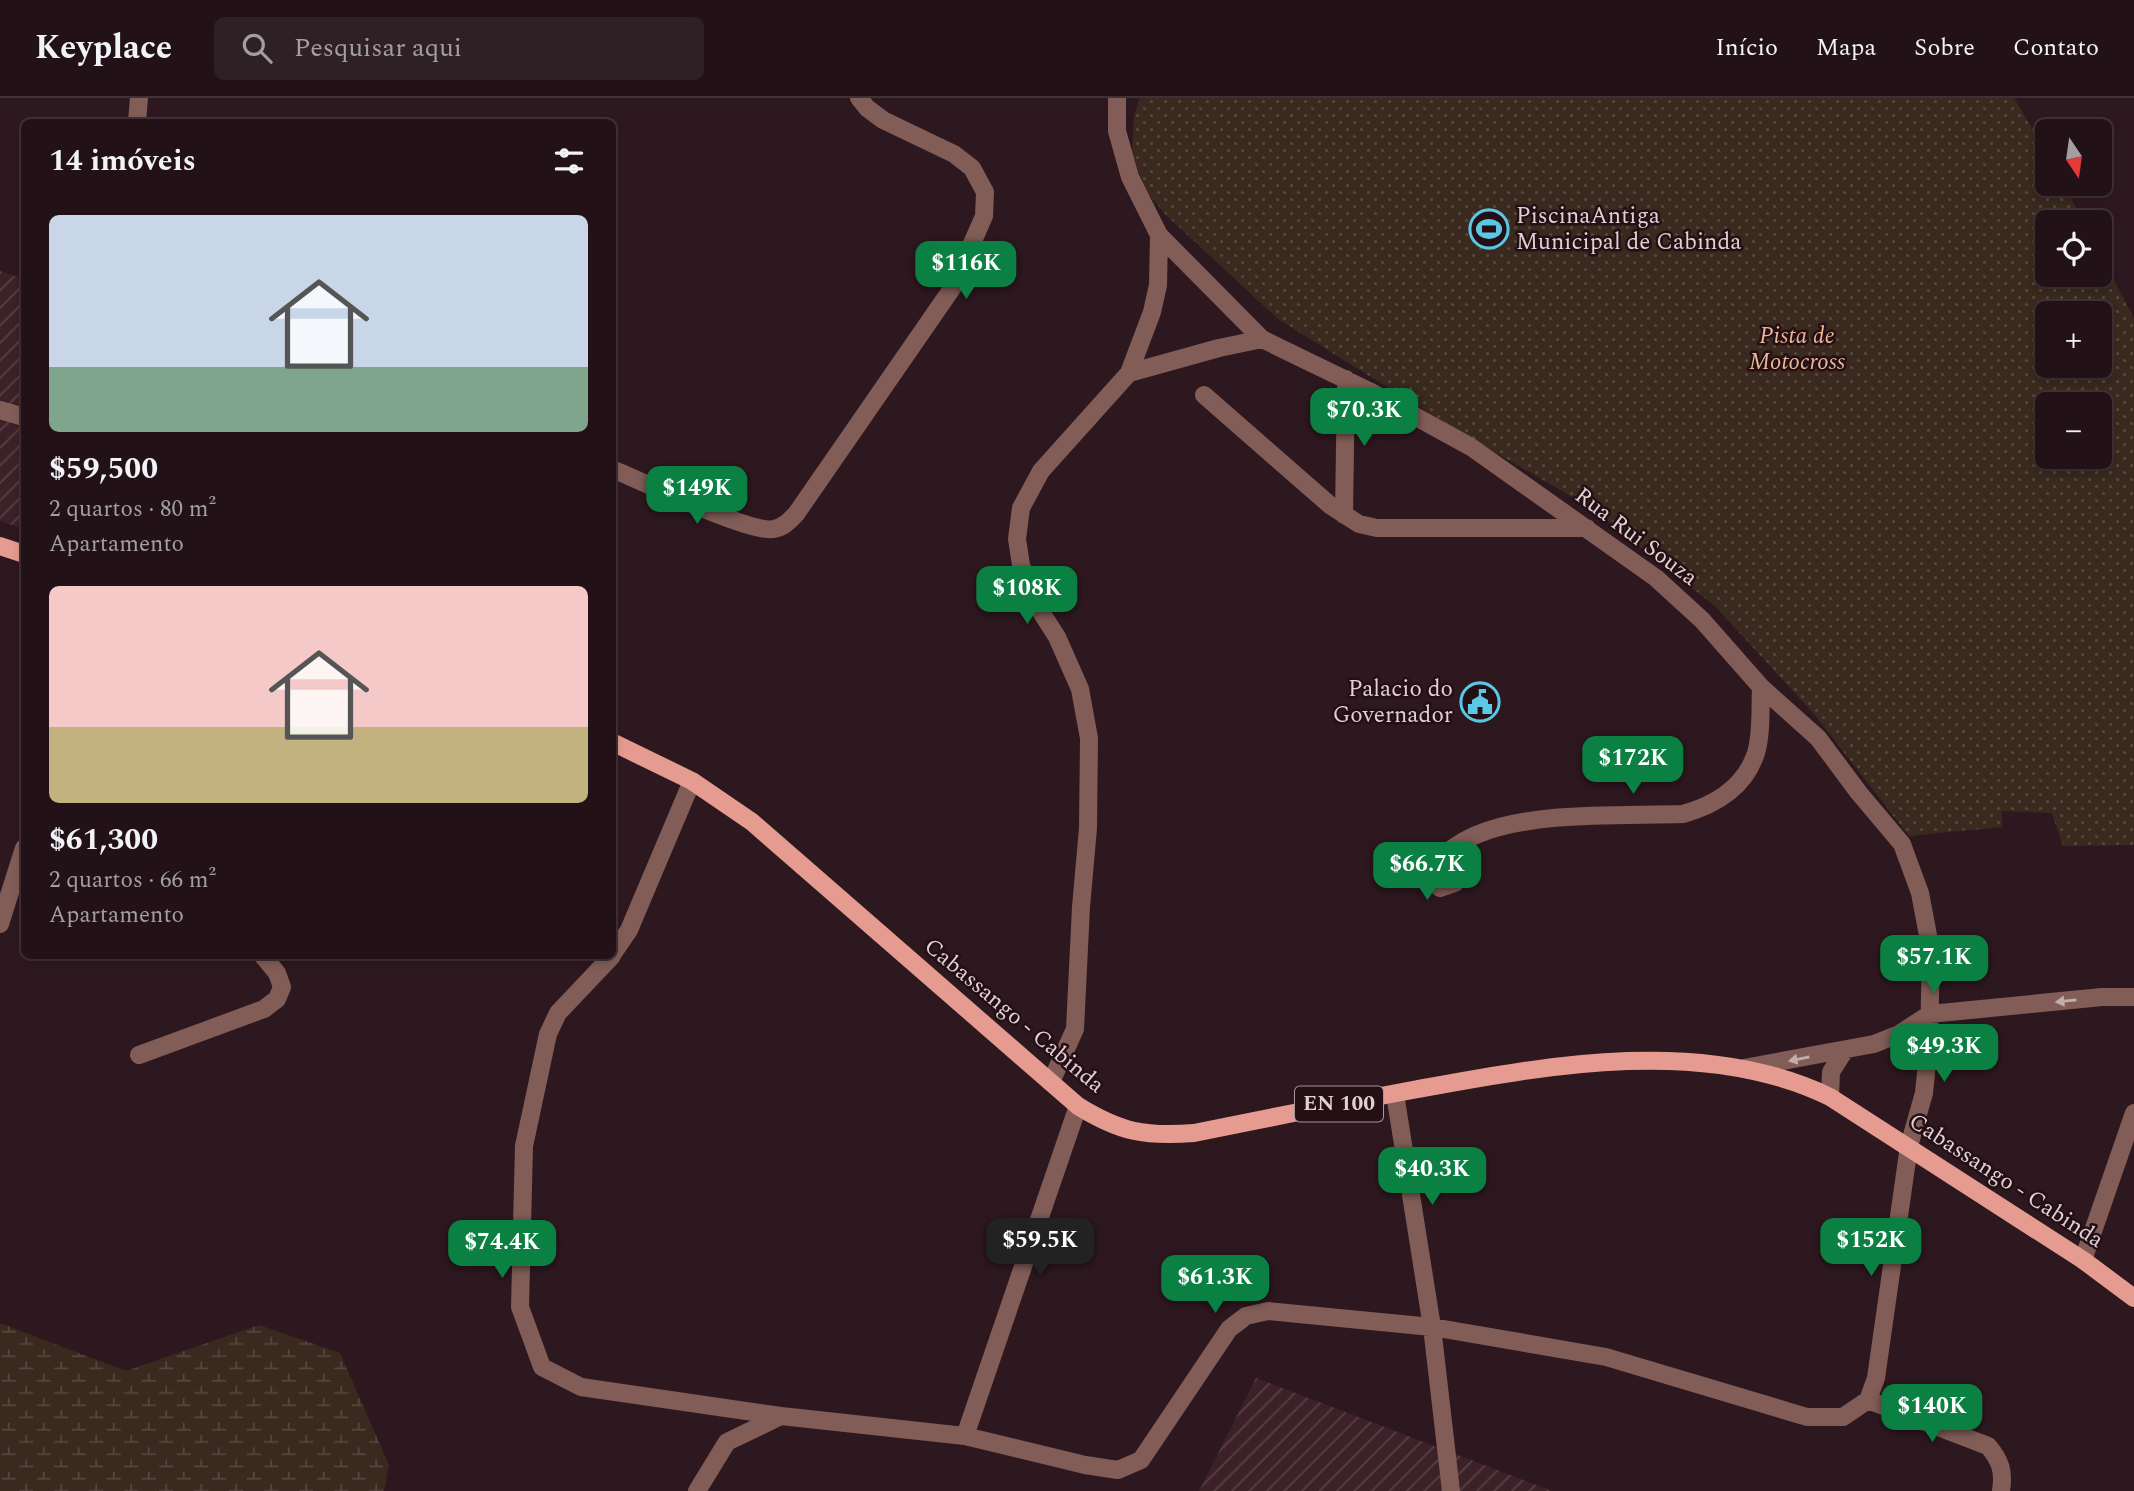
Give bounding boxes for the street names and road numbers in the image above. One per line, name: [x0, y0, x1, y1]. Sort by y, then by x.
street label: Rua Rui Souza: [1567, 479, 1705, 595]
street label: Cabassango - Cabinda: [916, 930, 1112, 1102]
road number: EN 100: [1295, 1086, 1383, 1122]
street label: Cabassango - Cabinda: [1901, 1105, 2111, 1257]

